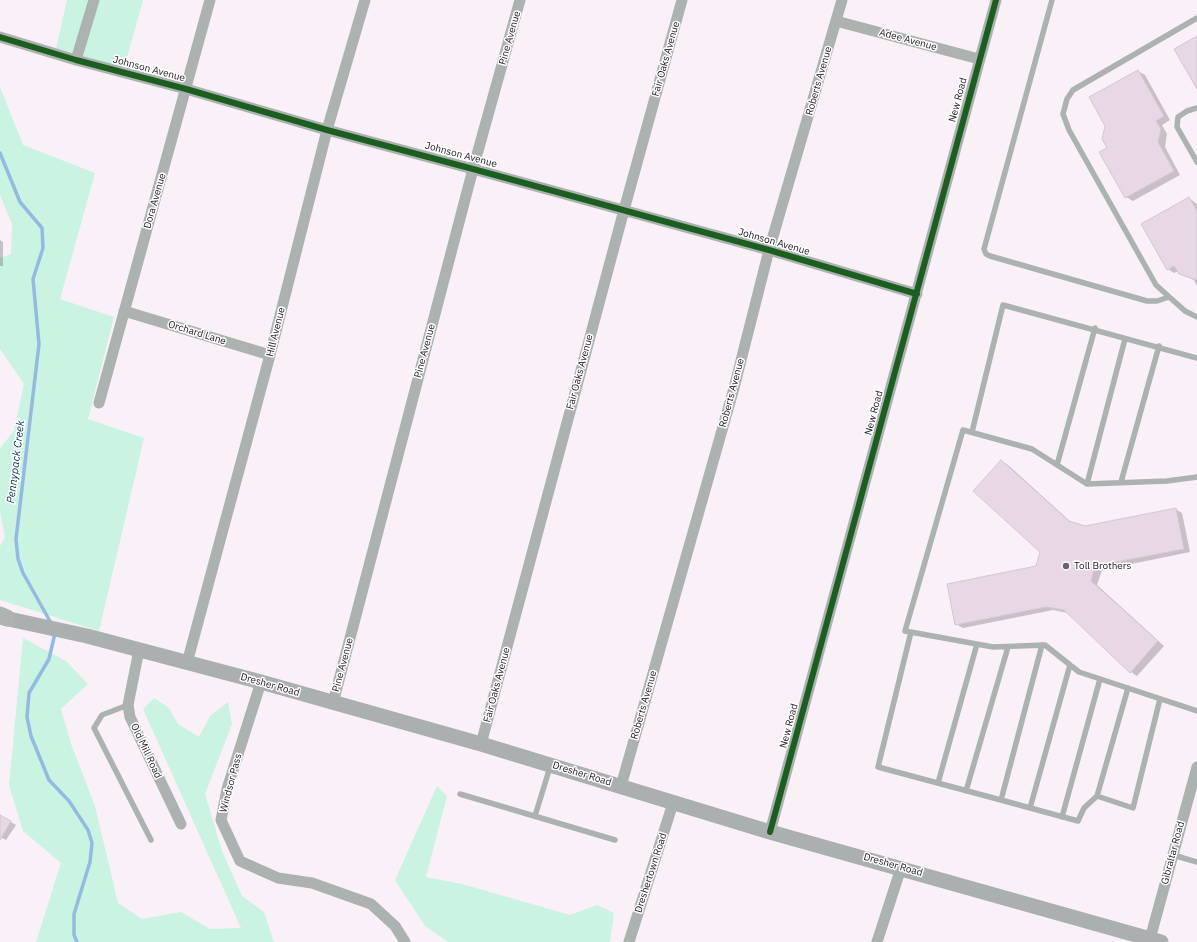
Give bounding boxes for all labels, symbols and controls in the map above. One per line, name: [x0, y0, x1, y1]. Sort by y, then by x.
street label: Pine Avenue: [497, 10, 523, 66]
street label: Fair Oaks Avenue: [650, 20, 682, 98]
street label: Adee Avenue: [878, 27, 938, 53]
street label: Roberts Avenue: [803, 45, 835, 117]
street label: Johnson Avenue: [112, 54, 186, 84]
street label: New Road: [946, 76, 970, 124]
street label: Johnson Avenue: [424, 140, 498, 170]
street label: Dora Avenue: [141, 172, 169, 230]
street label: Johnson Avenue: [737, 226, 811, 258]
street label: Hill Avenue: [264, 306, 288, 358]
street label: Orchard Lane: [167, 318, 227, 348]
street label: Pine Avenue: [412, 323, 438, 379]
street label: Fair Oaks Avenue: [564, 333, 596, 411]
street label: Roberts Avenue: [717, 357, 747, 429]
street label: New Road: [862, 389, 886, 437]
water label: Pennypack Creek: [4, 420, 28, 504]
place label: Toll Brothers: [1074, 560, 1131, 572]
marker: Toll Brothers: [1061, 561, 1071, 571]
street label: Pine Avenue: [330, 637, 356, 693]
street label: Fair Oaks Avenue: [481, 646, 513, 724]
street label: Roberts Avenue: [628, 669, 660, 741]
street label: Dresher Road: [239, 671, 301, 699]
street label: New Road: [777, 702, 801, 750]
street label: Old Mill Road: [128, 722, 164, 780]
street label: Windsor Pass: [217, 752, 245, 814]
street label: Dresher Road: [551, 759, 613, 789]
street label: Gibraltar Road: [1159, 820, 1187, 886]
street label: Dreshertown Road: [632, 832, 670, 914]
street label: Dresher Road: [862, 851, 924, 879]

